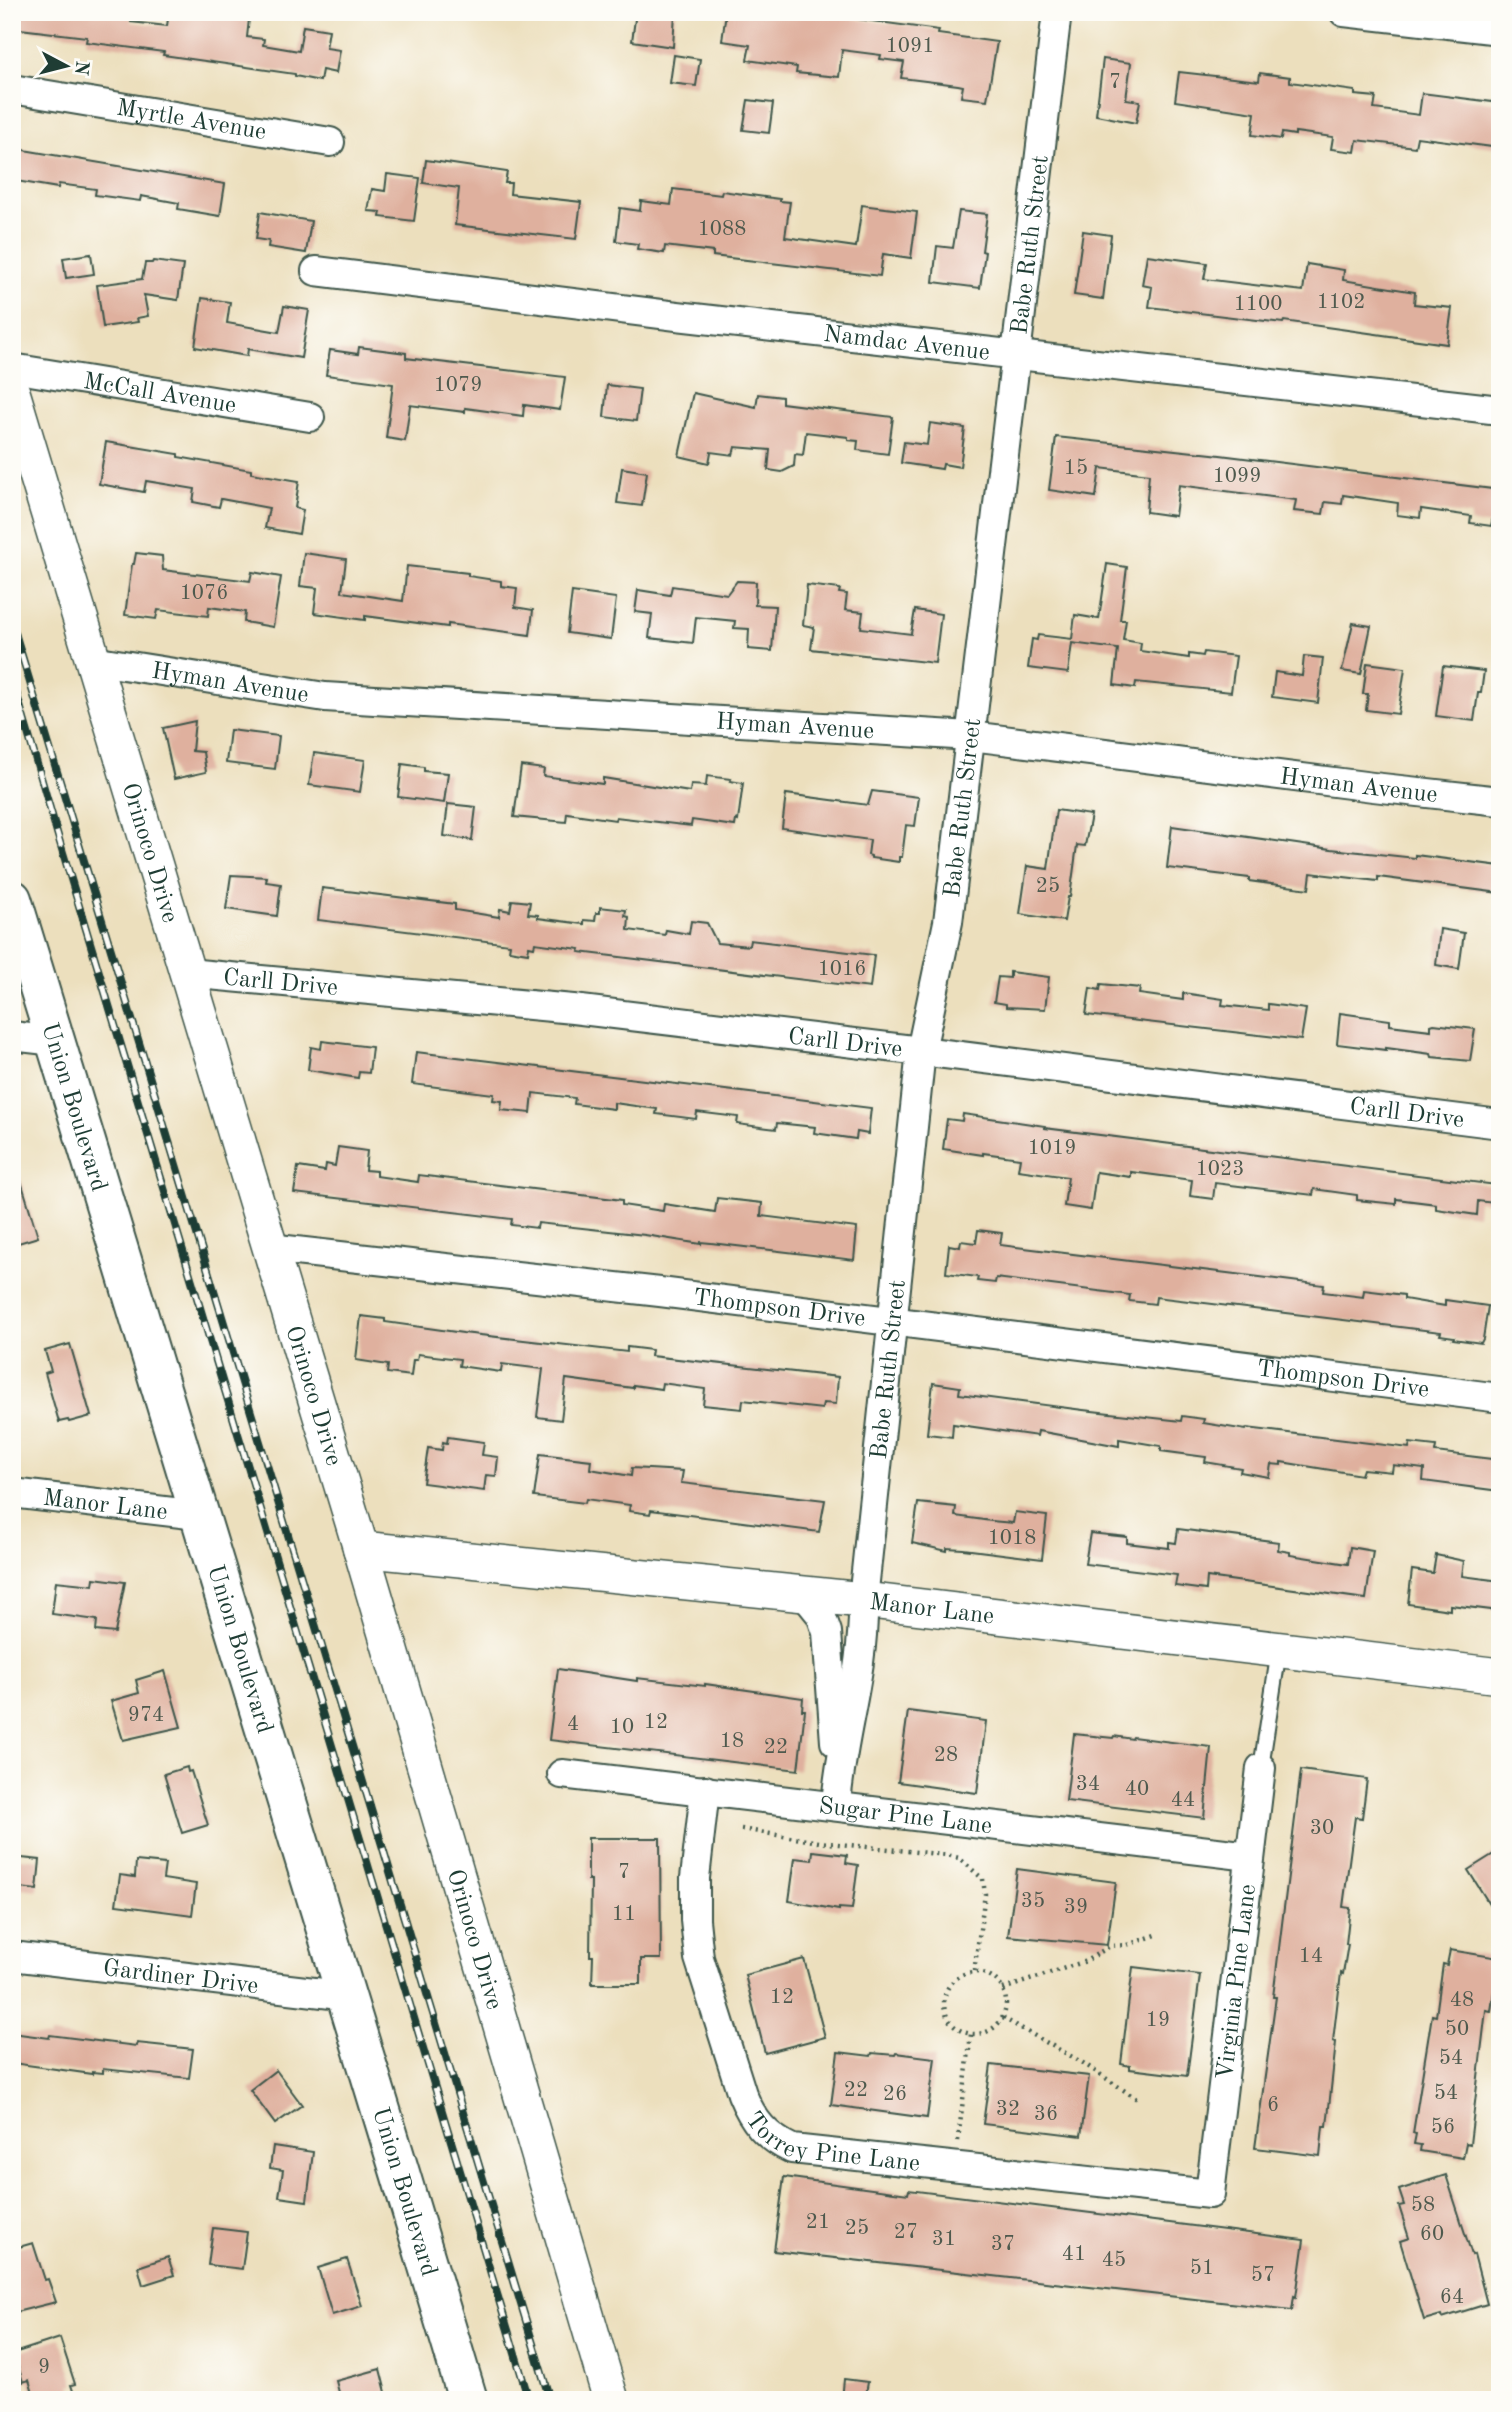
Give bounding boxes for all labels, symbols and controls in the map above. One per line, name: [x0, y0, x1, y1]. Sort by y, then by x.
north arrow: [32, 32, 102, 102]
house number: 1091: [886, 36, 934, 57]
text: N: [70, 59, 91, 77]
house number: 7: [1109, 72, 1121, 93]
street label: Myrtle Avenue: [114, 97, 268, 145]
street label: Babe Ruth Street: [1008, 154, 1054, 336]
house number: 1088: [698, 219, 746, 240]
house number: 1102: [1317, 292, 1365, 313]
house number: 1100: [1234, 294, 1282, 315]
street label: Namdac Avenue: [822, 323, 991, 366]
street label: McCall Avenue: [81, 370, 238, 419]
house number: 1079: [434, 375, 482, 396]
house number: 15: [1064, 458, 1088, 479]
house number: 1099: [1213, 466, 1261, 487]
house number: 1076: [180, 583, 228, 604]
street label: Hyman Avenue: [150, 660, 310, 708]
street label: Hyman Avenue: [715, 711, 875, 744]
street label: Babe Ruth Street: [941, 717, 986, 899]
street label: Hyman Avenue: [1278, 765, 1439, 808]
street label: Orinoco Drive: [117, 780, 181, 926]
house number: 25: [1036, 876, 1060, 897]
house number: 1016: [818, 959, 866, 980]
street label: Carll Drive: [222, 966, 339, 1001]
street label: Union Boulevard: [36, 1020, 110, 1194]
street label: Carll Drive: [786, 1025, 904, 1063]
street label: Carll Drive: [1348, 1095, 1465, 1133]
house number: 1019: [1028, 1138, 1076, 1159]
house number: 1023: [1196, 1159, 1244, 1180]
street label: Babe Ruth Street: [868, 1279, 911, 1461]
street label: Thompson Drive: [692, 1286, 867, 1332]
street label: Orinoco Drive: [280, 1323, 345, 1469]
street label: Thompson Drive: [1255, 1357, 1430, 1403]
street label: Manor Lane: [41, 1487, 169, 1525]
house number: 1018: [988, 1528, 1036, 1549]
street label: Union Boulevard: [202, 1562, 276, 1737]
street label: Manor Lane: [868, 1591, 995, 1630]
house number: 974: [128, 1705, 164, 1726]
house number: 12: [644, 1712, 668, 1733]
house number: 4: [567, 1714, 579, 1735]
house number: 10: [610, 1717, 634, 1738]
house number: 18: [720, 1731, 744, 1752]
house number: 22: [764, 1737, 788, 1758]
house number: 28: [934, 1745, 958, 1766]
house number: 34: [1076, 1774, 1100, 1795]
house number: 40: [1125, 1779, 1149, 1800]
house number: 44: [1171, 1790, 1195, 1811]
street label: Sugar Pine Lane: [817, 1795, 993, 1839]
house number: 30: [1310, 1818, 1334, 1839]
house number: 7: [618, 1862, 630, 1883]
street label: Orinoco Drive: [442, 1867, 506, 2012]
street label: Virginia Pine Lane: [1214, 1883, 1261, 2081]
house number: 35: [1021, 1891, 1045, 1912]
house number: 39: [1064, 1897, 1088, 1918]
house number: 11: [612, 1904, 636, 1925]
house number: 14: [1299, 1946, 1323, 1967]
street label: Gardiner Drive: [102, 1957, 260, 1999]
house number: 12: [770, 1987, 794, 2008]
house number: 48: [1450, 1990, 1474, 2011]
house number: 19: [1146, 2010, 1170, 2031]
house number: 50: [1445, 2019, 1469, 2040]
house number: 54: [1439, 2048, 1463, 2069]
house number: 22: [844, 2080, 868, 2101]
house number: 54: [1434, 2083, 1458, 2104]
house number: 26: [883, 2084, 907, 2105]
house number: 6: [1267, 2095, 1279, 2116]
house number: 32: [996, 2099, 1020, 2120]
house number: 36: [1034, 2104, 1058, 2125]
street label: Union Boulevard: [367, 2105, 440, 2279]
street label: Torrey Pine Lane: [740, 2108, 921, 2177]
house number: 56: [1431, 2117, 1455, 2138]
house number: 58: [1411, 2195, 1435, 2216]
house number: 21: [806, 2212, 830, 2233]
house number: 25: [845, 2218, 869, 2239]
house number: 27: [894, 2222, 918, 2243]
house number: 60: [1420, 2224, 1444, 2245]
house number: 31: [932, 2229, 956, 2250]
house number: 37: [991, 2234, 1015, 2255]
house number: 41: [1062, 2244, 1086, 2265]
house number: 45: [1102, 2250, 1126, 2271]
house number: 51: [1190, 2258, 1214, 2279]
house number: 57: [1251, 2265, 1275, 2286]
house number: 64: [1440, 2287, 1464, 2308]
house number: 9: [38, 2357, 50, 2378]

